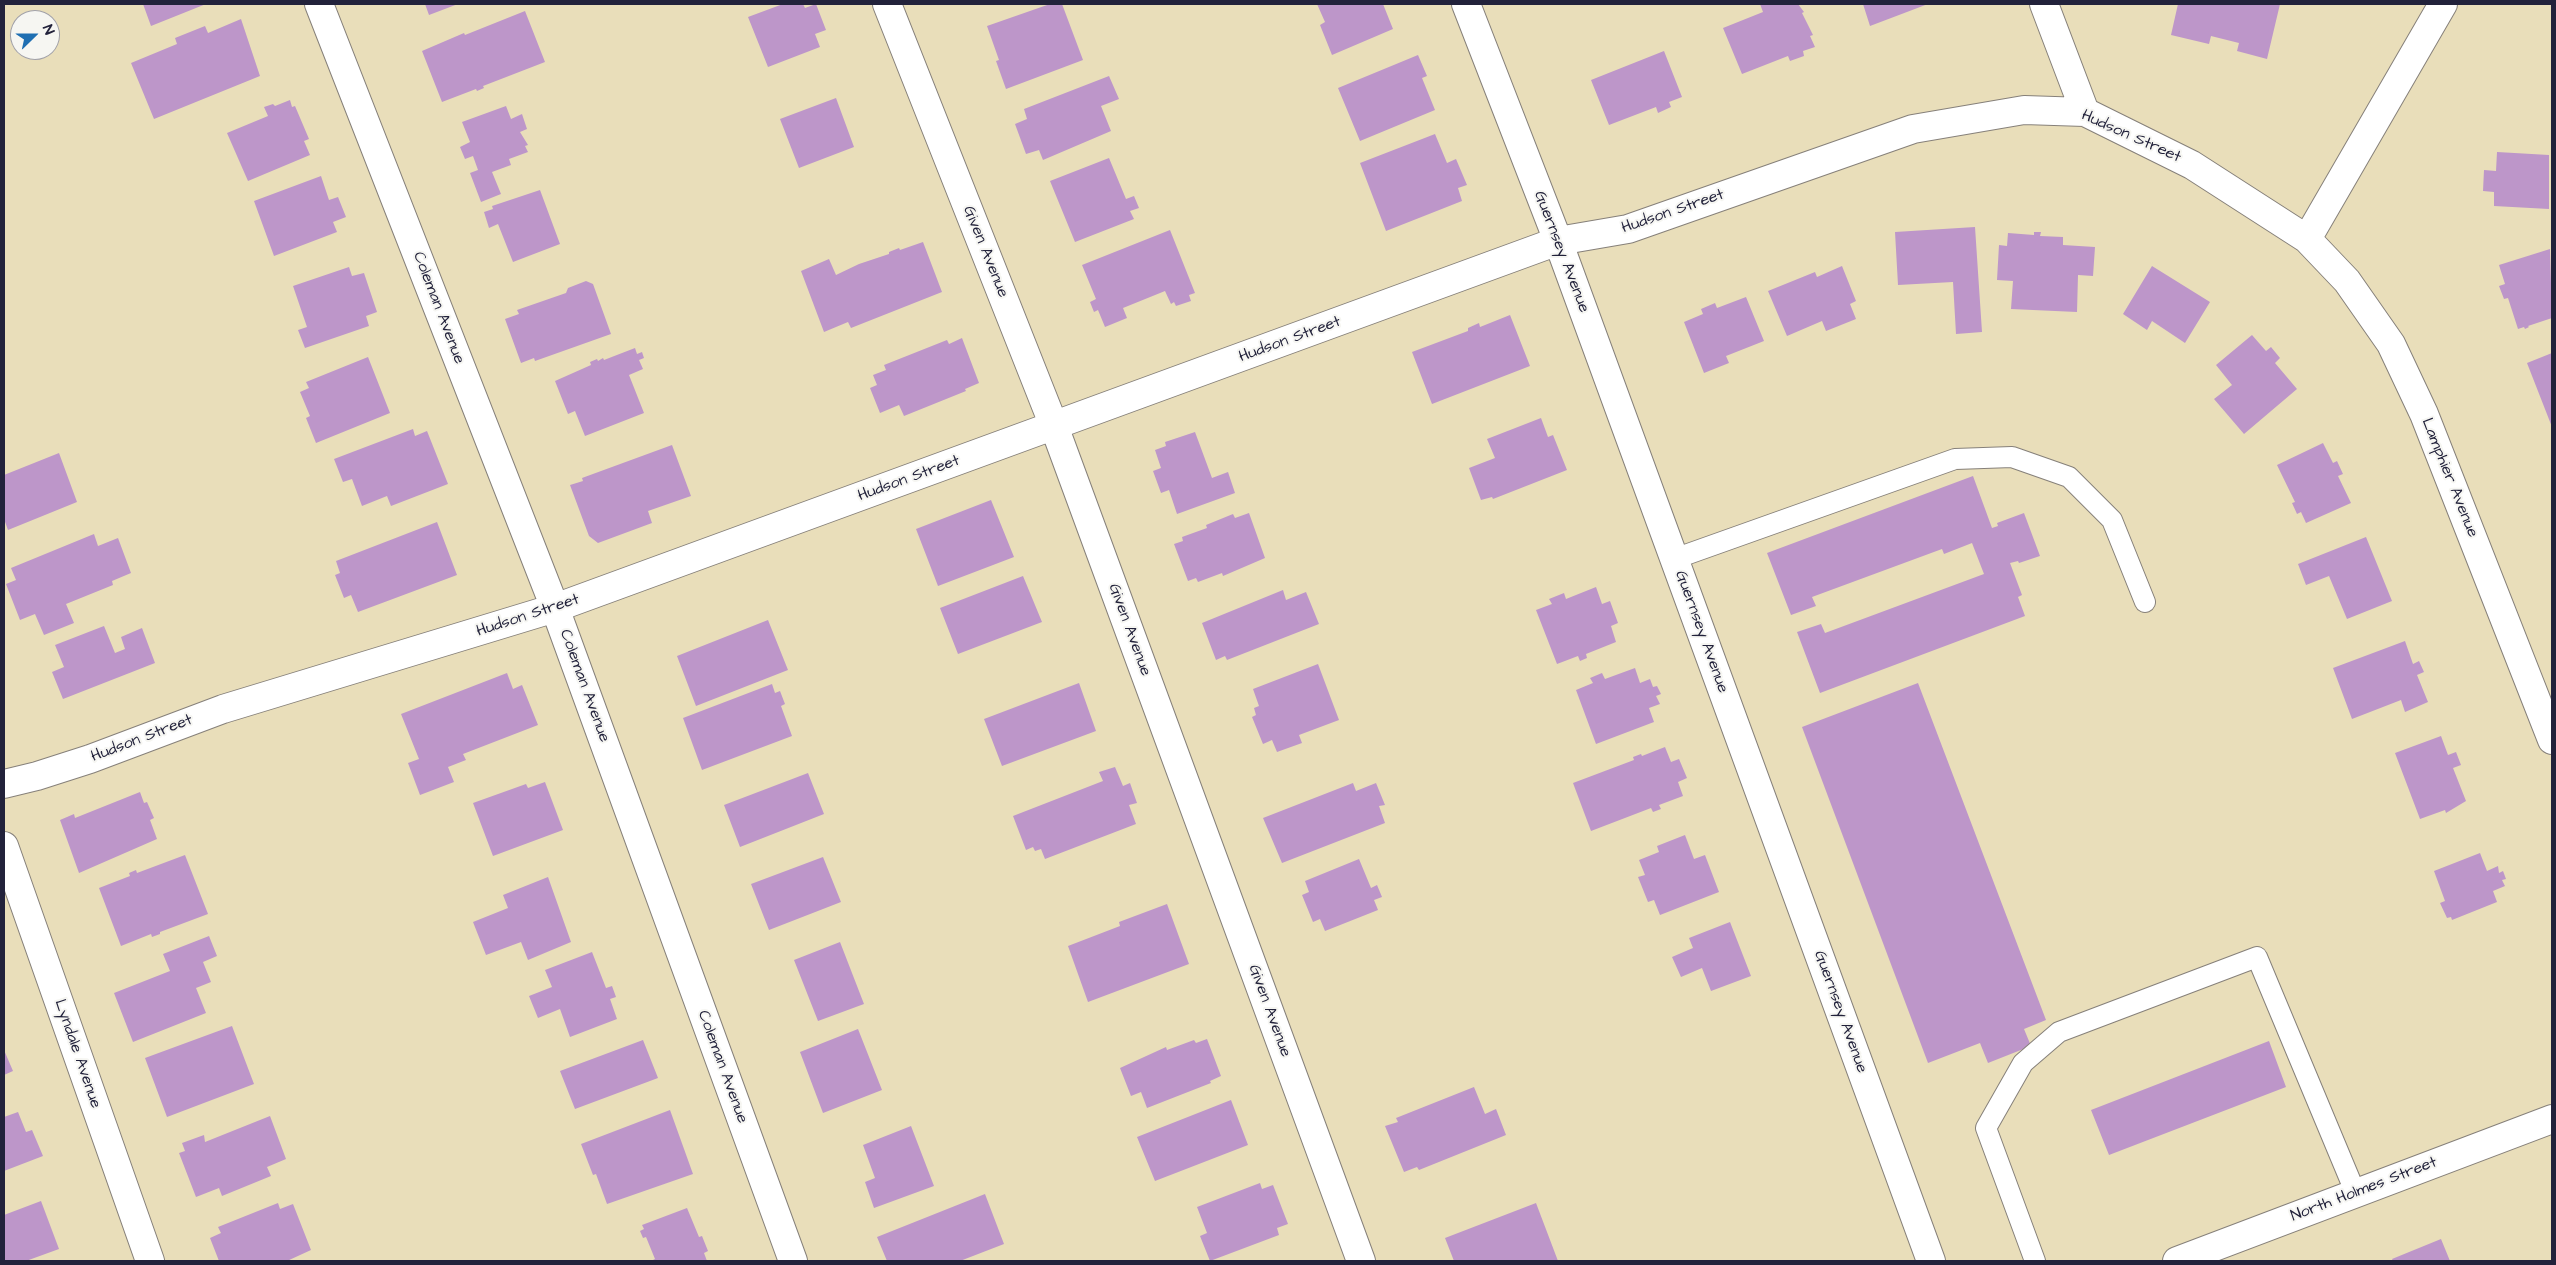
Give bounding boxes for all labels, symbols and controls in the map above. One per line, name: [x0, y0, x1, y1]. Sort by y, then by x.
north arrow: [10, 10, 60, 60]
text: N: [37, 22, 59, 38]
street label: Hudson Street: [2078, 107, 2184, 167]
street label: Hudson Street: [1619, 186, 1727, 238]
street label: Guernsey Avenue: [1529, 189, 1593, 315]
street label: Given Avenue: [958, 204, 1012, 300]
street label: Coleman Avenue: [408, 249, 468, 367]
street label: Hudson Street: [1237, 313, 1343, 367]
street label: Lamphier Avenue: [2416, 416, 2482, 540]
street label: Hudson Street: [856, 452, 962, 506]
street label: Guernsey Avenue: [1670, 568, 1732, 696]
street label: Given Avenue: [1103, 581, 1155, 679]
street label: Hudson Street: [474, 590, 582, 642]
street label: Coleman Avenue: [555, 627, 613, 745]
street label: Hudson Street: [89, 711, 195, 767]
street label: Guernsey Avenue: [1809, 948, 1871, 1076]
street label: Given Avenue: [1243, 962, 1295, 1060]
street label: Lyndale Avenue: [49, 997, 105, 1111]
street label: Coleman Avenue: [693, 1008, 751, 1126]
street label: North Holmes Street: [2288, 1153, 2440, 1227]

